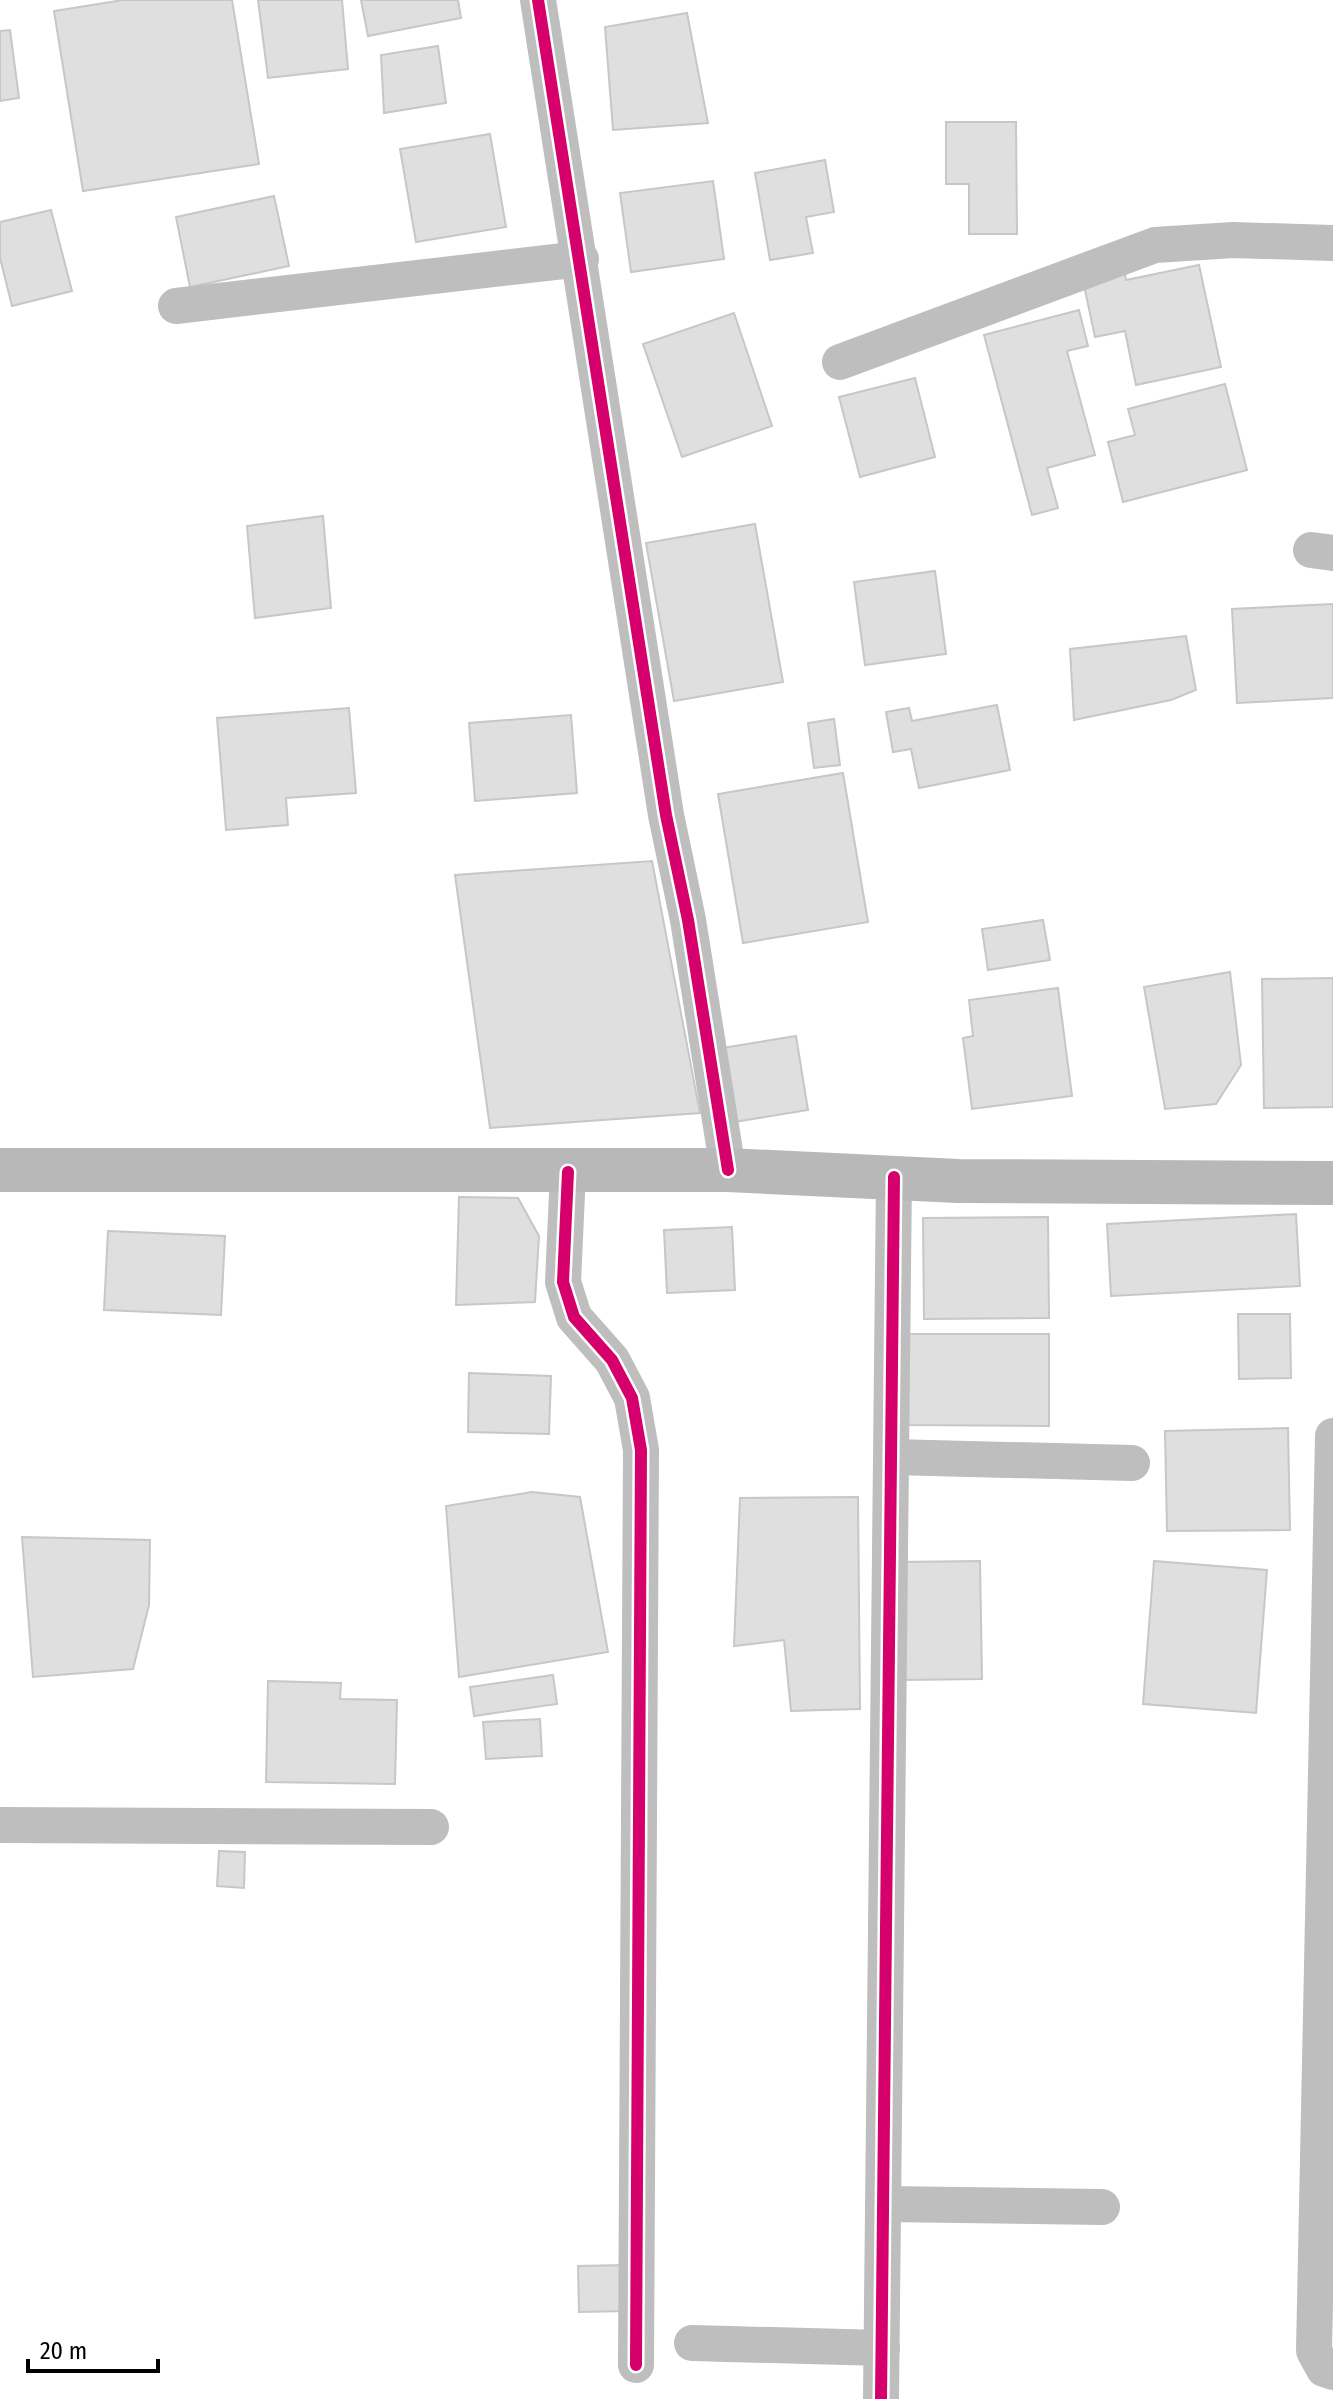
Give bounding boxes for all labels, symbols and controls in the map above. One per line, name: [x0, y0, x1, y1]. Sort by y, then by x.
scale bar: [28, 2323, 158, 2373]
text: 20 m: [40, 2337, 87, 2365]

